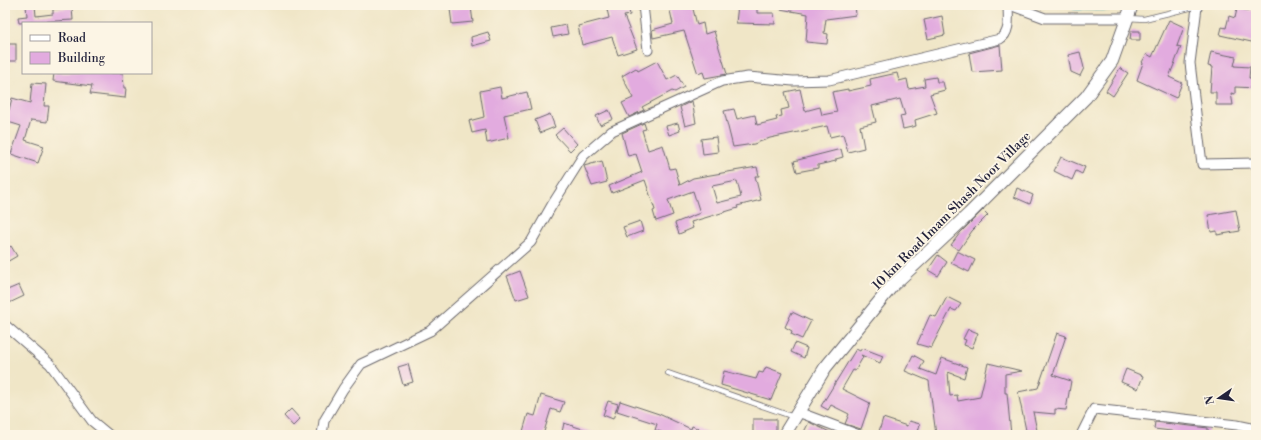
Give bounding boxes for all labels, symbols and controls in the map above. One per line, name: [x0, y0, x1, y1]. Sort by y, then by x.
legend: [22, 22, 152, 74]
text: Road: [58, 31, 86, 46]
text: Building: [57, 51, 106, 66]
street label: 10 km Road Imam Shash Noor Village: [869, 128, 1035, 293]
north arrow: [1199, 378, 1239, 418]
text: N: [1202, 394, 1218, 406]

